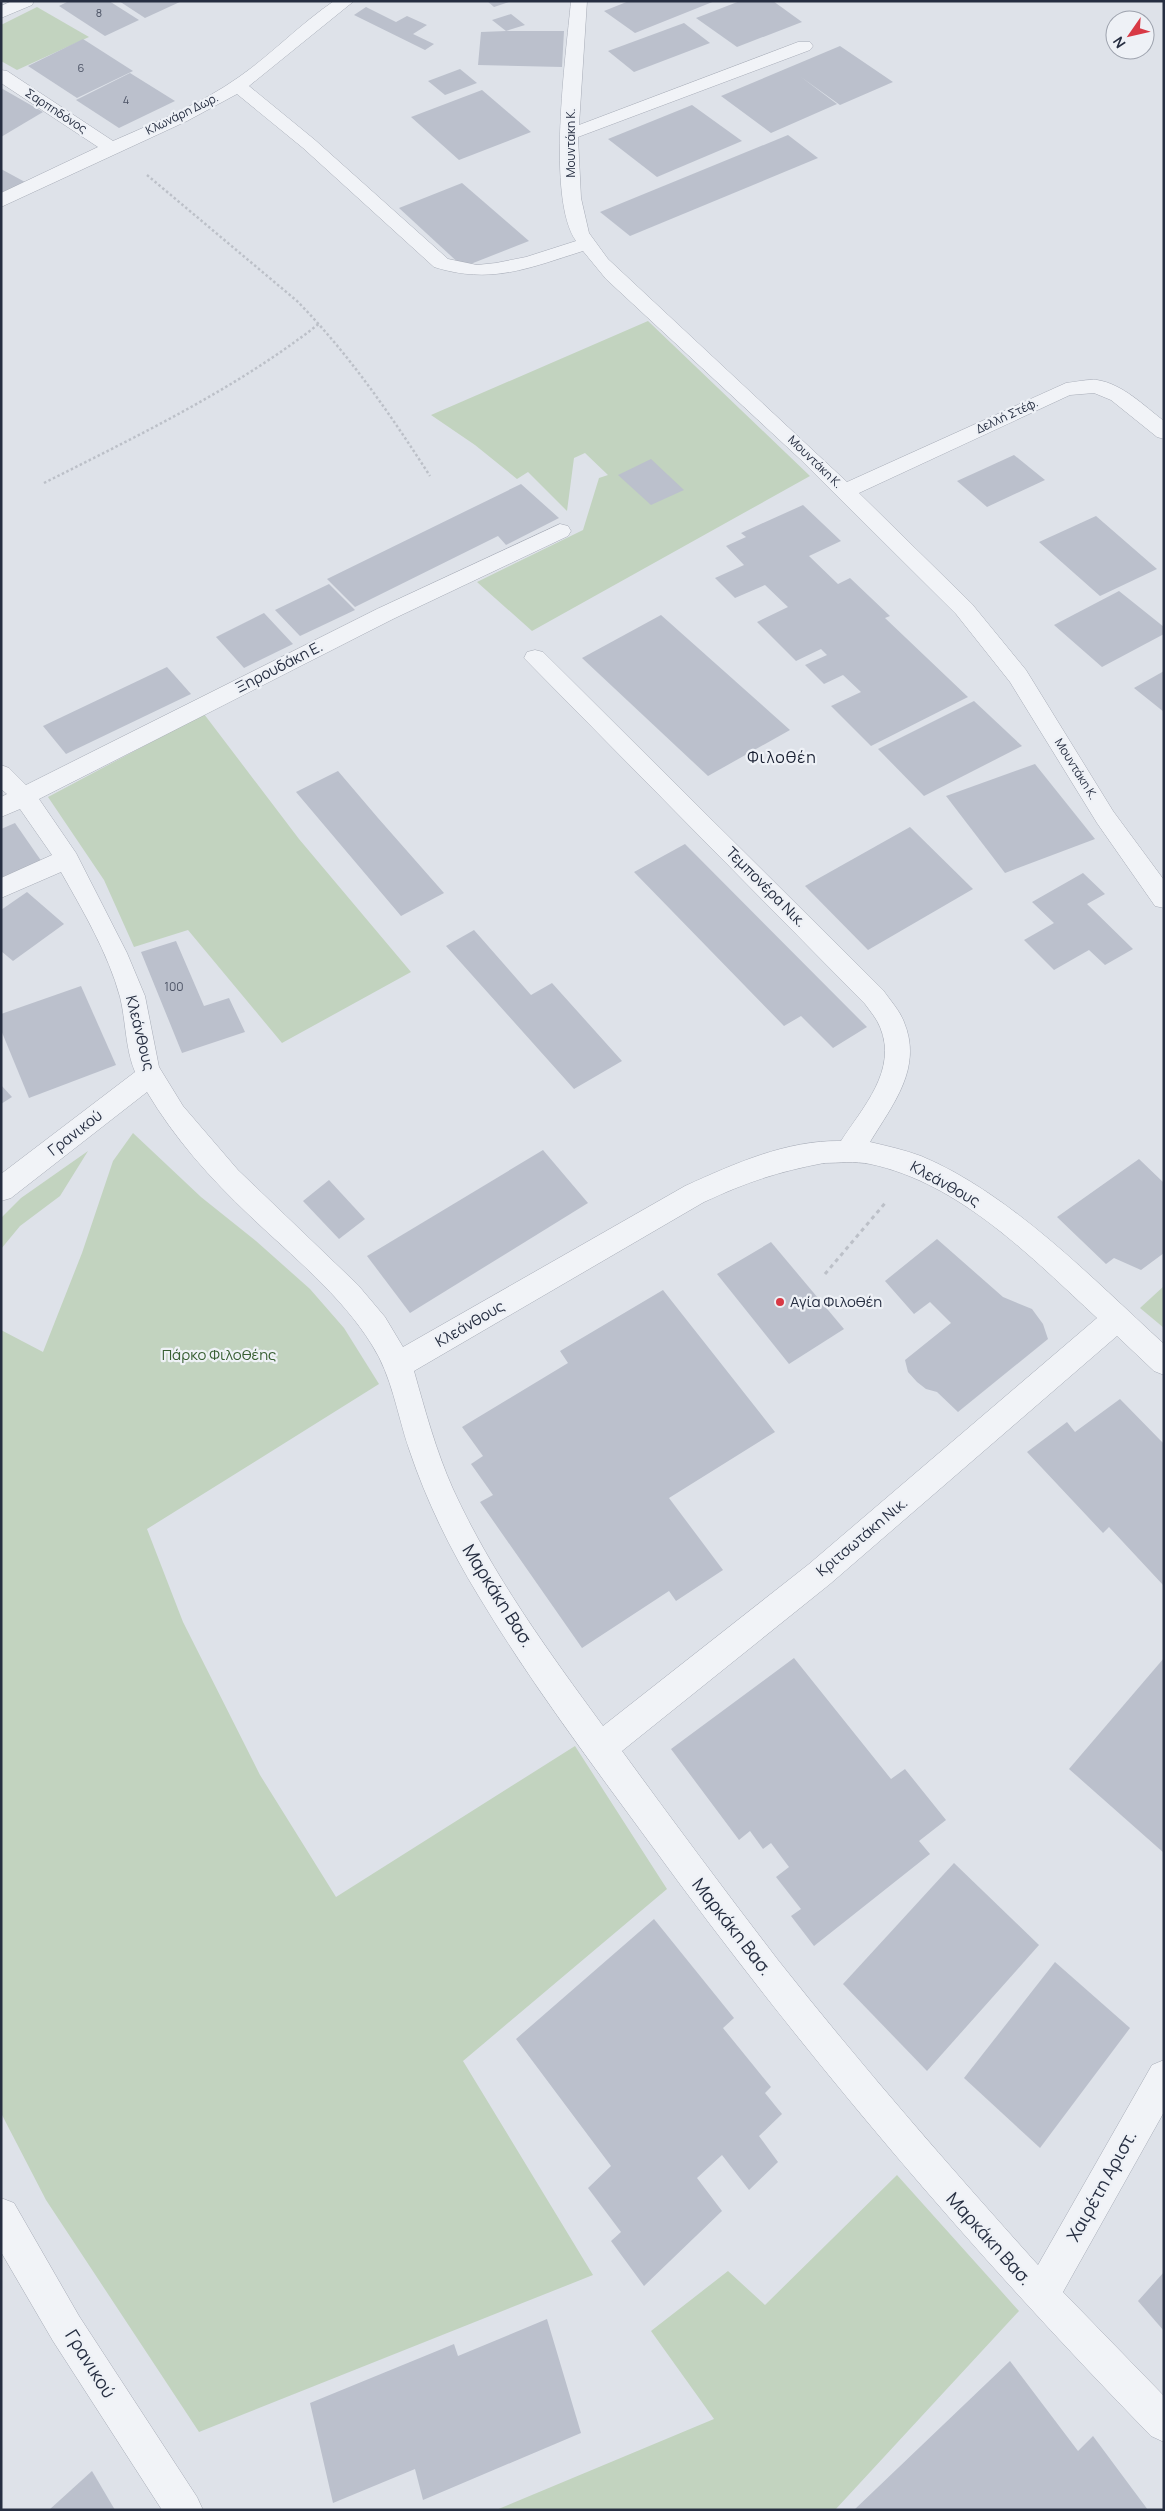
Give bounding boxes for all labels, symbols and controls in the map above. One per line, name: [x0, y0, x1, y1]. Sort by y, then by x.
house number: 8: [96, 5, 102, 20]
north arrow: [1105, 10, 1155, 60]
text: N: [1108, 33, 1129, 52]
house number: 6: [78, 60, 85, 75]
street label: Σαρπηδόνος: [22, 84, 91, 137]
street label: Κλωνάρη Δωρ.: [143, 89, 221, 138]
house number: 4: [123, 92, 129, 107]
street label: Μουντάκη Κ.: [562, 108, 579, 178]
street label: Δελλή Στέφ.: [973, 394, 1041, 437]
street label: Μουντάκη Κ.: [785, 431, 846, 492]
street label: Ξηρουδάκη Ε.: [231, 636, 326, 698]
street label: Μουντάκη Κ.: [1051, 735, 1102, 803]
district label: Φιλοθέη: [747, 746, 817, 768]
street label: Τεμπονέρα Νικ.: [722, 842, 811, 931]
house number: 100: [164, 978, 184, 995]
street label: Κλεάνθους: [121, 993, 160, 1073]
street label: Γρανικού: [43, 1105, 106, 1161]
street label: Κλεάνθους: [907, 1156, 984, 1211]
place label: Αγία Φιλοθέη: [790, 1291, 882, 1312]
street label: Κλεάνθους: [431, 1295, 508, 1352]
marker: Αγία Φιλοθέη: [774, 1296, 786, 1308]
park label: Πάρκο Φιλοθέης: [162, 1344, 276, 1365]
street label: Κριτσωτάκη Νικ.: [812, 1492, 912, 1581]
street label: Μαρκάκη Βασ.: [458, 1539, 540, 1652]
street label: Μαρκάκη Βασ.: [687, 1873, 778, 1980]
street label: Χαιρέτη Αριστ.: [1061, 2126, 1142, 2245]
street label: Μαρκάκη Βασ.: [942, 2187, 1038, 2290]
street label: Γρανικού: [60, 2325, 121, 2402]

